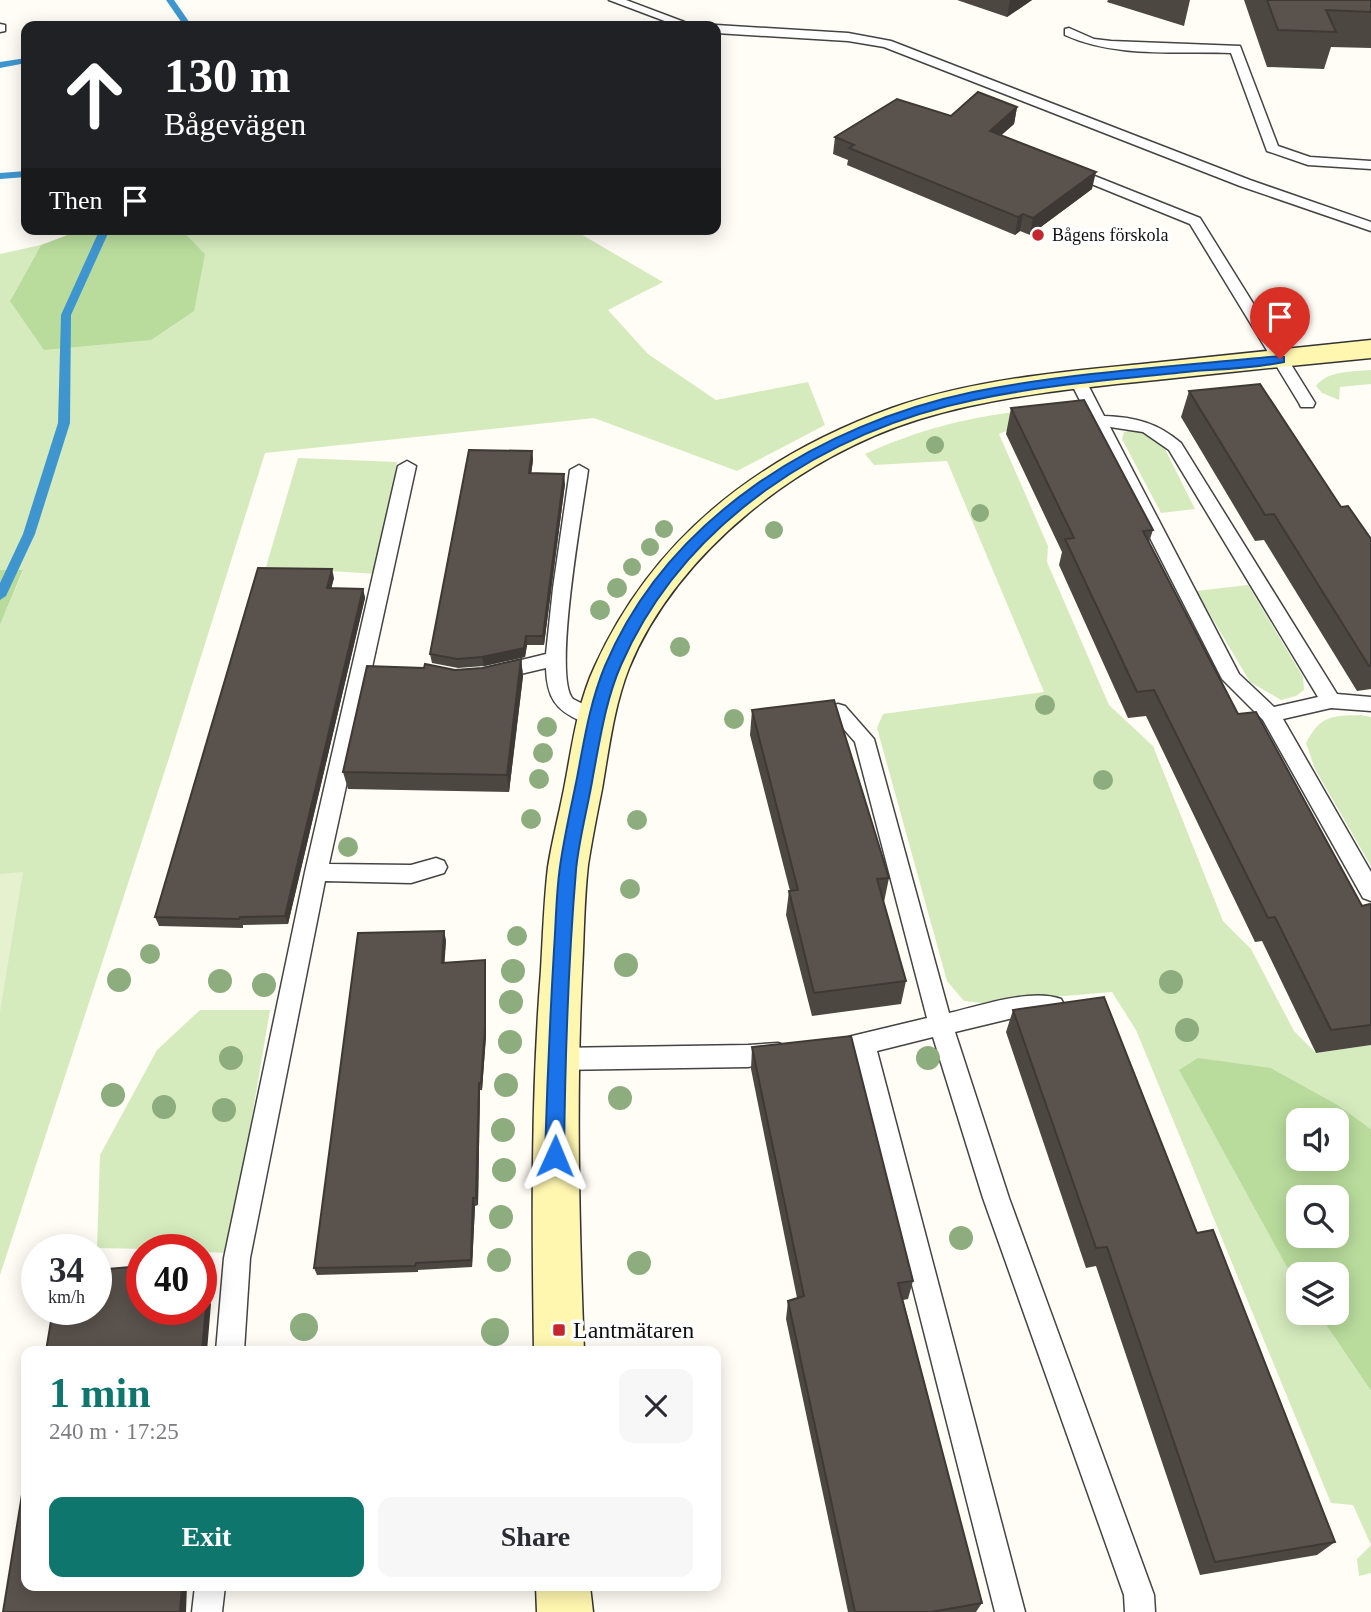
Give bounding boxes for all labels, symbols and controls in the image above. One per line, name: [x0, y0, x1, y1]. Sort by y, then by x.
text: 130 m: [164, 48, 291, 103]
icon: ahead: [49, 49, 140, 140]
text: Bågevägen: [164, 106, 306, 142]
icon: arrive: [116, 182, 154, 220]
text: Then: [49, 186, 102, 215]
place label: Bågens förskola: [1052, 225, 1168, 245]
marker: Bågens förskola: [1030, 227, 1046, 243]
pin: [1250, 287, 1310, 359]
icon: arrive: [1261, 298, 1299, 336]
map controls: [1286, 1108, 1349, 1325]
button: sound: [1286, 1108, 1349, 1171]
position arrow: [518, 1119, 592, 1193]
button: search: [1286, 1185, 1349, 1248]
speed limit sign: 40: [126, 1234, 217, 1325]
text: 34: [49, 1251, 84, 1290]
button: layers: [1286, 1262, 1349, 1325]
text: km/h: [48, 1287, 85, 1307]
place label: Lantmätaren: [573, 1317, 694, 1343]
marker: Lantmätaren: [551, 1322, 567, 1338]
button: close: [619, 1369, 693, 1443]
text: 1 min: [49, 1370, 151, 1416]
text: 240 m · 17:25: [49, 1419, 179, 1444]
button: Exit: [49, 1497, 364, 1577]
button: Share: [378, 1497, 693, 1577]

